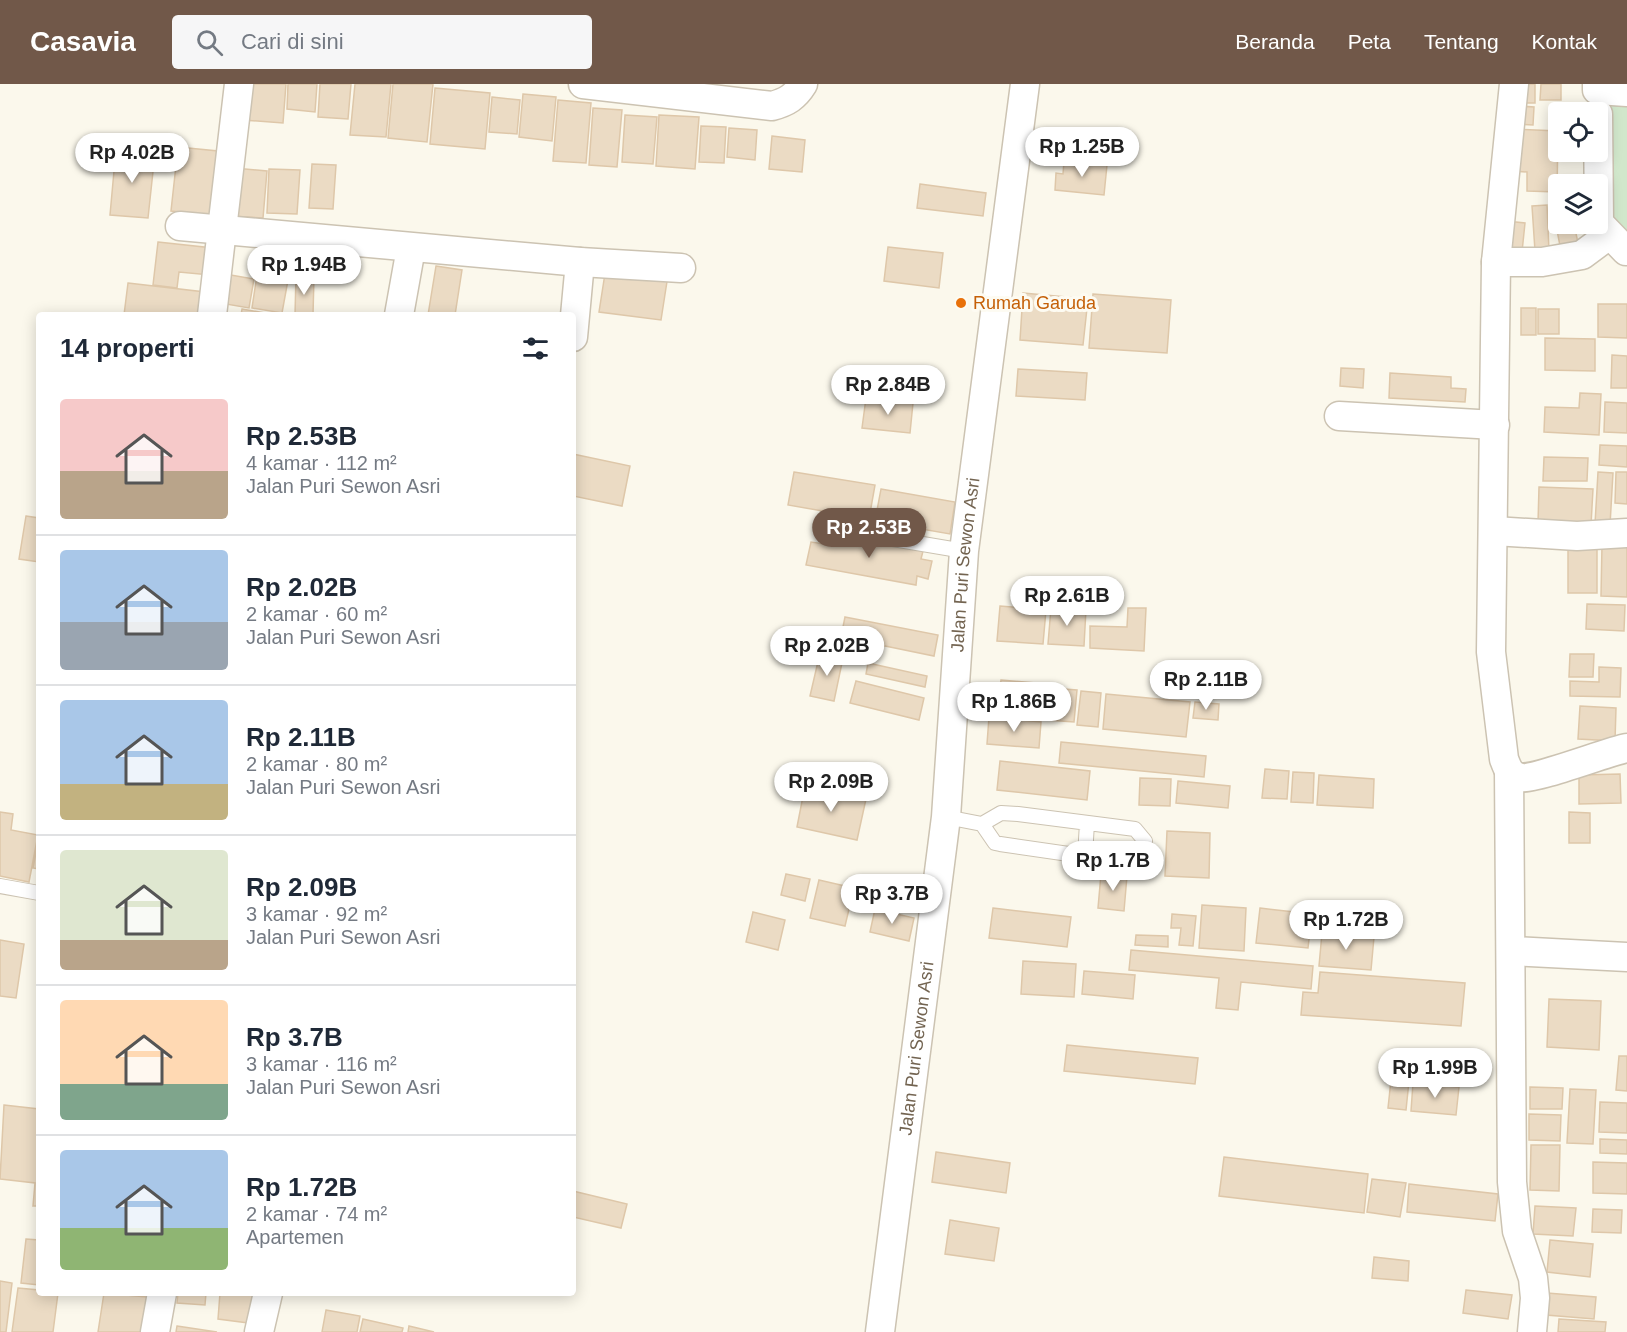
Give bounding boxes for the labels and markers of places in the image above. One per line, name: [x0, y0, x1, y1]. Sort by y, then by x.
pin: Rp 1.25B: [1020, 127, 1144, 178]
pin: Rp 4.02B: [70, 133, 194, 184]
pin: Rp 1.94B: [242, 245, 366, 296]
place label: Rumah Garuda: [973, 293, 1097, 313]
marker: Rumah Garuda: [954, 296, 968, 310]
pin: Rp 2.84B: [826, 365, 950, 416]
pin: Rp 2.53B: [807, 508, 931, 559]
pin: Rp 2.61B: [1005, 576, 1129, 627]
pin: Rp 2.02B: [765, 626, 889, 677]
pin: Rp 2.11B: [1144, 660, 1268, 711]
pin: Rp 1.86B: [952, 682, 1076, 733]
pin: Rp 2.09B: [769, 762, 893, 813]
pin: Rp 1.7B: [1058, 841, 1168, 892]
pin: Rp 3.7B: [837, 874, 947, 925]
pin: Rp 1.72B: [1284, 900, 1408, 951]
pin: Rp 1.99B: [1373, 1048, 1497, 1099]

